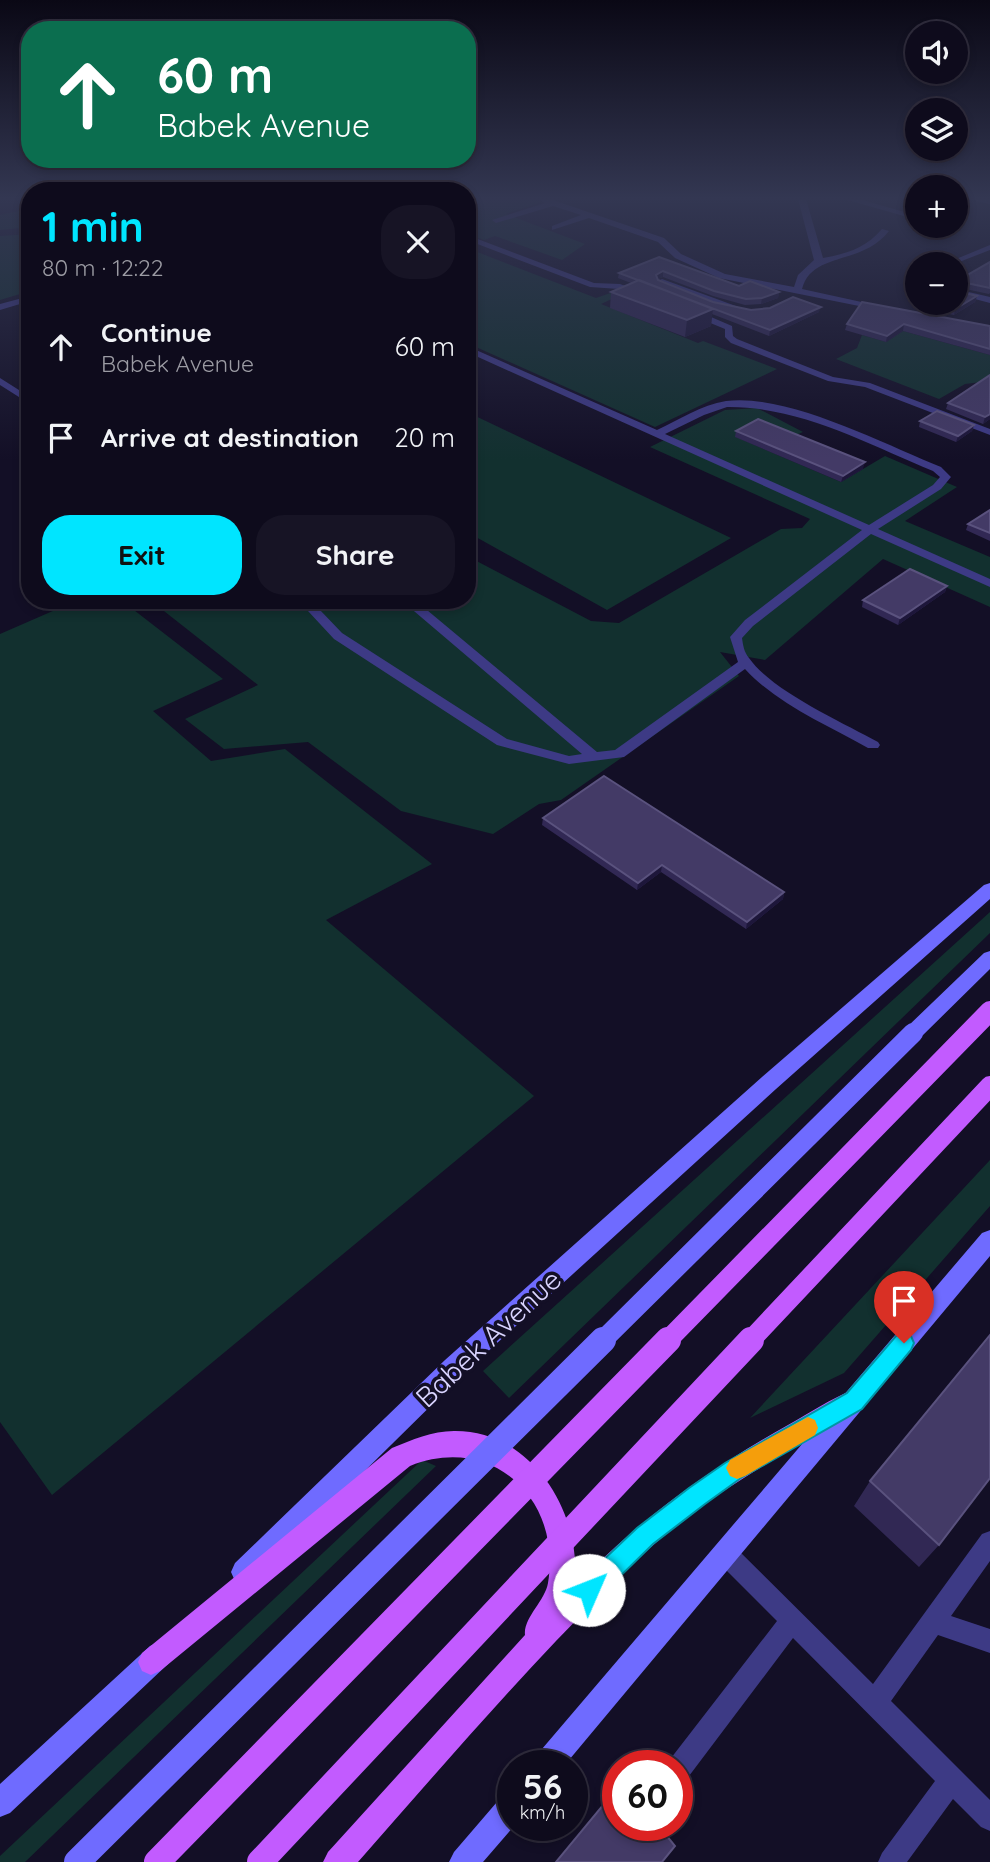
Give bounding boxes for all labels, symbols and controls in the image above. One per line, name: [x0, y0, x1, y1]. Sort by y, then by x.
map controls: [905, 21, 968, 315]
button: sound: [905, 21, 968, 84]
text: 60 m: [157, 44, 273, 105]
icon: ahead: [42, 49, 133, 140]
button: layers: [905, 98, 968, 161]
text: Babek Avenue: [157, 105, 370, 145]
button: +: [905, 175, 968, 238]
text: 1 min: [42, 200, 144, 253]
button: close: [381, 205, 455, 279]
button: −: [905, 252, 968, 315]
text: 80 m · 12:22: [42, 253, 163, 282]
text: Continue: [101, 316, 212, 349]
icon: ahead: [42, 328, 80, 366]
text: 60 m: [395, 330, 455, 363]
text: Babek Avenue: [101, 349, 254, 378]
icon: arrive: [42, 419, 80, 457]
text: Arrive at destination: [101, 421, 359, 454]
text: 20 m: [394, 421, 455, 454]
button: Exit: [42, 515, 242, 595]
button: Share: [256, 515, 455, 595]
street label: Babek Avenue: [408, 1262, 568, 1414]
pin: [874, 1271, 934, 1343]
icon: arrive: [885, 1282, 923, 1320]
position arrow: [552, 1553, 626, 1627]
speed limit sign: 60: [602, 1750, 693, 1841]
text: 56: [523, 1764, 562, 1808]
text: km/h: [520, 1801, 565, 1824]

